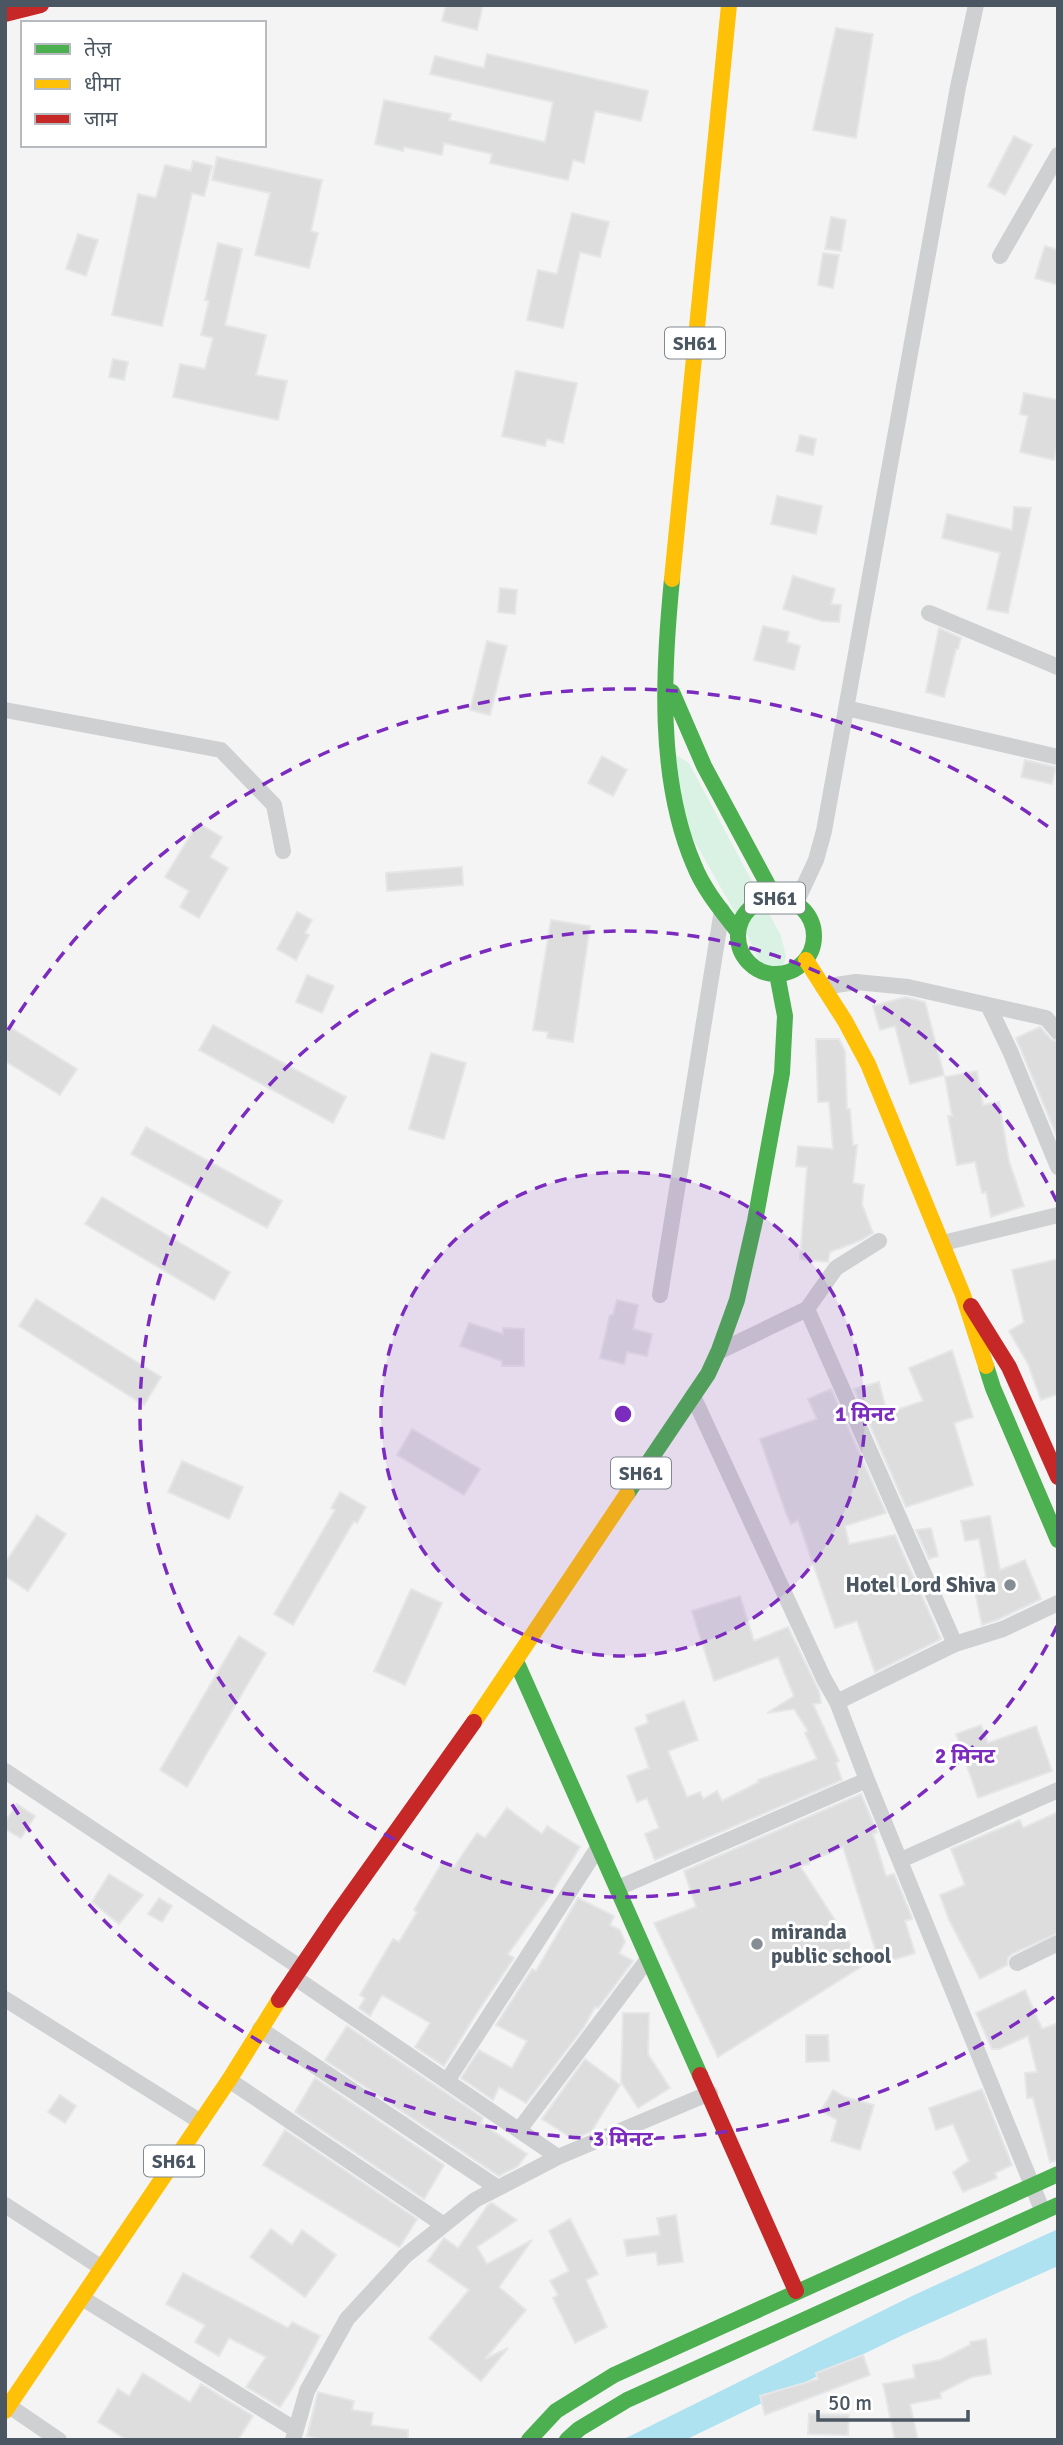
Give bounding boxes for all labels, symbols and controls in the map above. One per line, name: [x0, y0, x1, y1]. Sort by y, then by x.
legend: [21, 21, 266, 147]
text: तेज़: [84, 36, 112, 62]
text: धीमा: [84, 71, 121, 97]
text: जाम: [84, 106, 118, 132]
road number: SH61: [665, 328, 725, 358]
road number: SH61: [745, 882, 805, 914]
text: 1 मिनट: [835, 1401, 896, 1427]
centre of rings: [611, 1402, 635, 1426]
road number: SH61: [611, 1457, 671, 1488]
place label: Hotel Lord Shiva: [846, 1572, 996, 1598]
marker: Hotel Lord Shiva: [1002, 1577, 1018, 1593]
text: 2 मिनट: [935, 1743, 996, 1769]
place label: miranda public school: [771, 1919, 892, 1969]
marker: miranda public school: [749, 1936, 765, 1952]
text: 3 मिनट: [593, 2126, 654, 2152]
road number: SH61: [144, 2146, 204, 2176]
scale bar: [818, 2378, 968, 2422]
text: 50 m: [828, 2390, 872, 2416]

